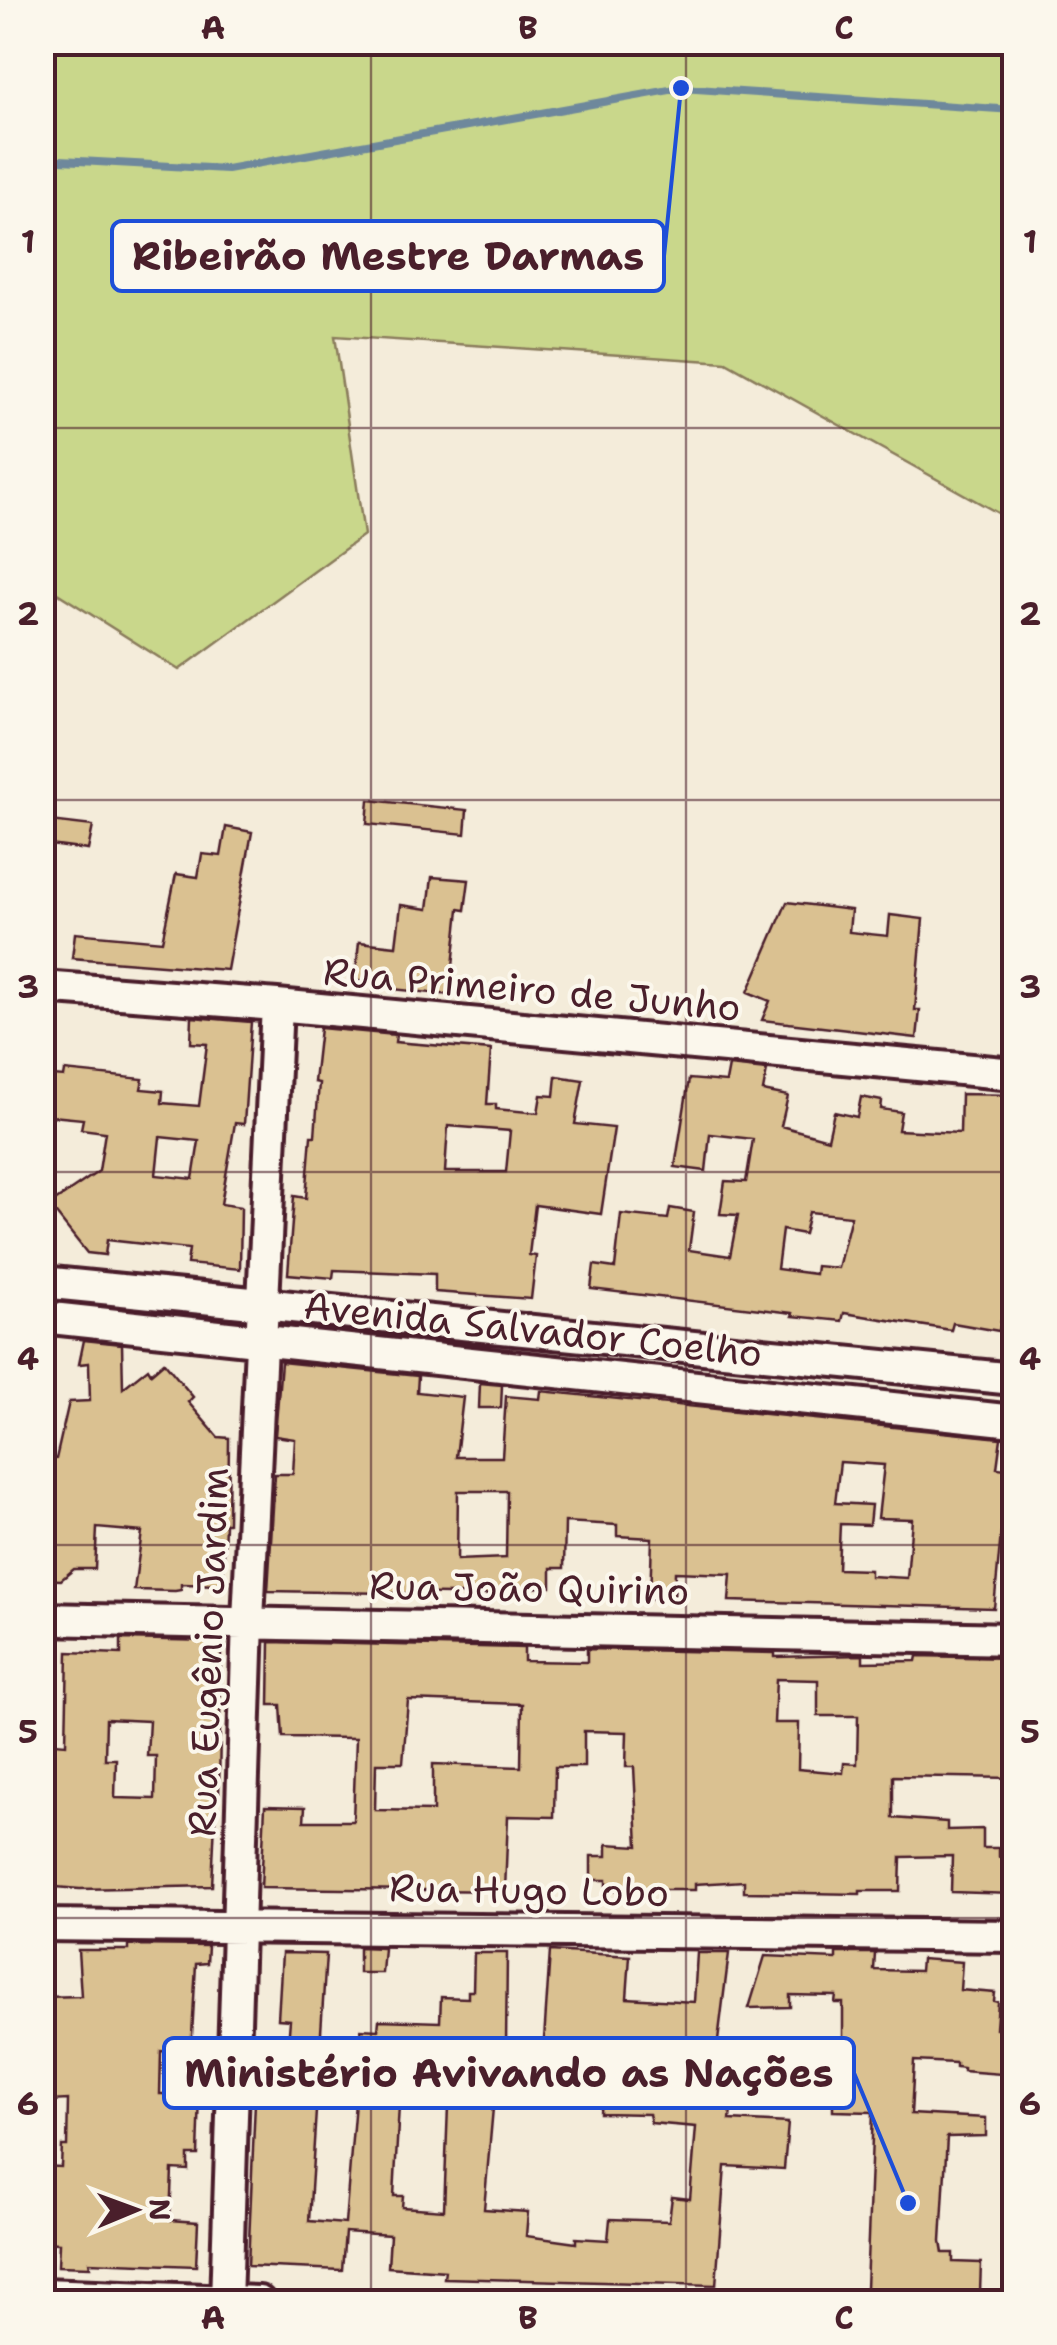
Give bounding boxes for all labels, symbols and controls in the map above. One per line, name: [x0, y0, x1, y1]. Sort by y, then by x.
text: A: [201, 6, 225, 49]
text: B: [518, 6, 538, 49]
text: C: [834, 6, 854, 49]
text: 1: [21, 220, 35, 263]
text: 1: [1023, 220, 1037, 263]
callout: Ribeirão Mestre Darmas: [112, 221, 664, 291]
text: Ribeirão Mestre Darmas: [132, 229, 644, 283]
text: 2: [17, 592, 39, 635]
text: 2: [1019, 592, 1041, 635]
street label: Rua Primeiro de Junho: [321, 945, 743, 1033]
text: 3: [17, 965, 39, 1008]
text: 3: [1019, 965, 1041, 1008]
street label: Avenida Salvador Coelho: [301, 1280, 765, 1378]
text: 4: [17, 1337, 39, 1380]
text: 4: [1019, 1337, 1041, 1380]
street label: Rua Eugênio Jardim: [176, 1466, 240, 1838]
street label: Rua João Quirino: [368, 1560, 690, 1616]
text: 5: [18, 1710, 38, 1753]
text: 5: [1020, 1710, 1040, 1753]
street label: Rua Hugo Lobo: [389, 1862, 669, 1918]
callout: Ministério Avivando as Nações: [164, 2038, 854, 2108]
text: Ministério Avivando as Nações: [184, 2046, 834, 2100]
text: 6: [17, 2082, 39, 2125]
text: 6: [1019, 2082, 1041, 2125]
north arrow: [85, 2160, 185, 2260]
text: N: [141, 2198, 179, 2221]
text: A: [201, 2296, 225, 2339]
text: B: [518, 2296, 538, 2339]
text: C: [834, 2296, 854, 2339]

